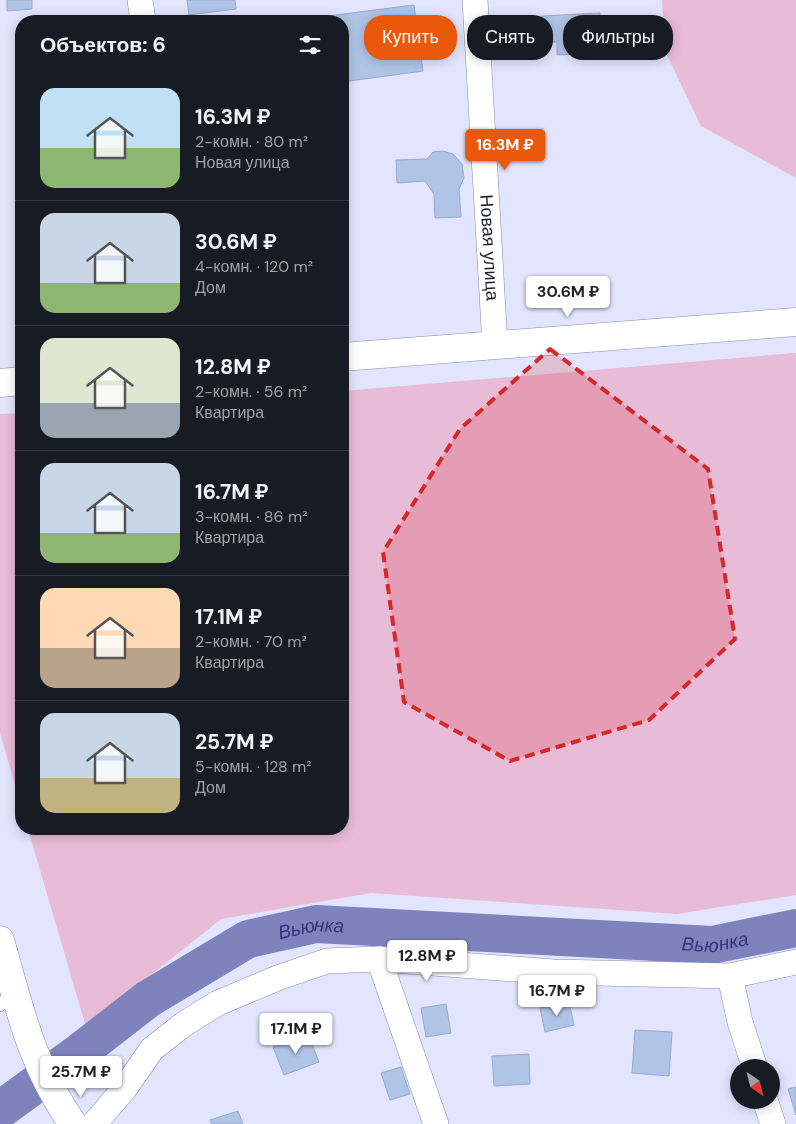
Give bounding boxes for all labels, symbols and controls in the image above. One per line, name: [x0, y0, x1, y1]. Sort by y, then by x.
chip: Купить: [364, 15, 457, 60]
chip: Снять: [467, 15, 553, 60]
chip: Фильтры: [563, 15, 673, 60]
text: Объектов: 6: [40, 31, 166, 59]
icon: filters: [296, 31, 324, 59]
text: 16.3M ₽: [195, 103, 270, 131]
icon: home: [80, 108, 140, 168]
pin: 16.3M ₽: [459, 128, 551, 171]
text: 2-комн. · 80 m²: [195, 131, 308, 152]
text: 16.3M ₽: [476, 134, 534, 155]
text: Новая улица: [195, 152, 290, 173]
street label: Новая улица: [474, 194, 504, 302]
text: 30.6M ₽: [195, 228, 277, 256]
icon: home: [80, 233, 140, 293]
text: 4-комн. · 120 m²: [195, 256, 313, 277]
pin: 30.6M ₽: [522, 276, 614, 318]
text: Дом: [195, 277, 226, 298]
text: 30.6M ₽: [537, 281, 599, 302]
text: 12.8M ₽: [195, 353, 271, 381]
icon: home: [80, 358, 140, 418]
text: 2-комн. · 56 m²: [195, 381, 307, 402]
text: Квартира: [195, 402, 264, 423]
text: 16.7M ₽: [195, 478, 268, 506]
icon: home: [80, 483, 140, 543]
text: 3-комн. · 86 m²: [195, 506, 307, 527]
text: Квартира: [195, 527, 264, 548]
text: 17.1M ₽: [195, 603, 262, 631]
icon: home: [80, 608, 140, 668]
text: 2-комн. · 70 m²: [195, 631, 307, 652]
text: Квартира: [195, 652, 264, 673]
text: 25.7M ₽: [195, 728, 273, 756]
icon: home: [80, 733, 140, 793]
text: 5-комн. · 128 m²: [195, 756, 312, 777]
text: Дом: [195, 777, 226, 798]
water label: Вьюнка: [276, 912, 345, 945]
water label: Вьюнка: [681, 926, 751, 958]
pin: 12.8M ₽: [381, 940, 473, 982]
text: 12.8M ₽: [398, 945, 456, 966]
pin: 16.7M ₽: [511, 974, 603, 1017]
text: 16.7M ₽: [529, 980, 585, 1001]
pin: 17.1M ₽: [250, 1012, 342, 1055]
text: 17.1M ₽: [270, 1018, 322, 1039]
pin: 25.7M ₽: [35, 1056, 127, 1098]
north arrow: [730, 1059, 780, 1109]
map controls: [730, 1059, 780, 1109]
text: 25.7M ₽: [51, 1061, 111, 1082]

